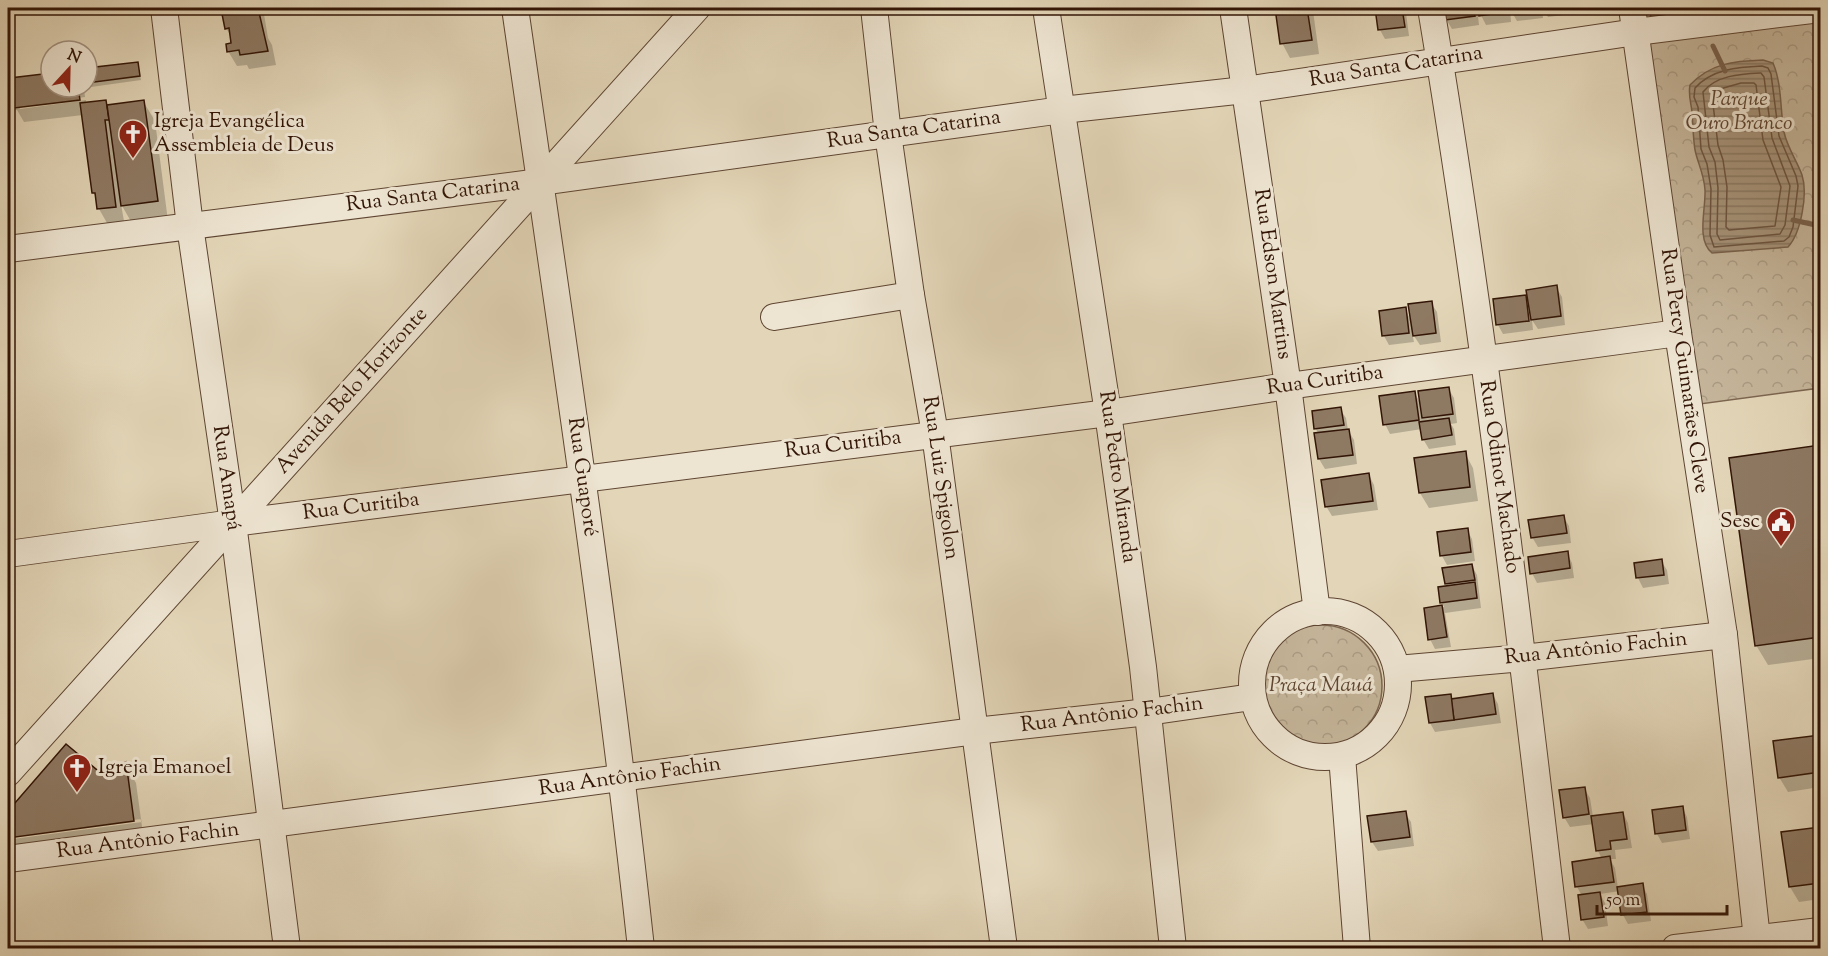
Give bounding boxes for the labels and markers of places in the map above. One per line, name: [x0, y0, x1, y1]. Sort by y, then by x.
place label: Igreja Evangélica Assembleia de Deus: [154, 107, 334, 161]
church icon: Igreja Evangélica Assembleia de Deus: [117, 118, 149, 160]
public building icon: Sesc: [1765, 506, 1797, 548]
place label: Sesc: [1720, 507, 1760, 537]
church icon: Igreja Emanoel: [61, 752, 93, 794]
place label: Igreja Emanoel: [98, 753, 232, 783]

